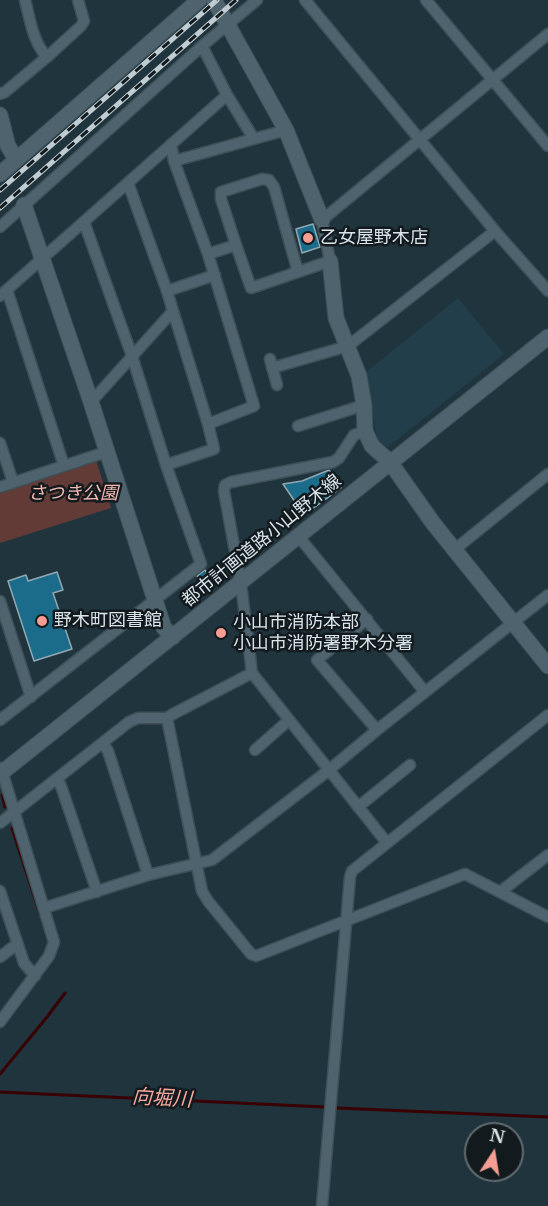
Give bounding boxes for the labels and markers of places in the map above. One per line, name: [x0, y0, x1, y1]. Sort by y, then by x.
place label: 乙女屋野木店: [320, 227, 428, 249]
marker: 乙女屋野木店: [301, 231, 315, 245]
place label: 野木町図書館: [54, 610, 162, 632]
place label: 小山市消防本部 小山市消防署野木分署: [233, 612, 413, 654]
marker: 野木町図書館: [35, 614, 49, 628]
marker: 小山市消防本部 小山市消防署野木分署: [214, 626, 228, 640]

